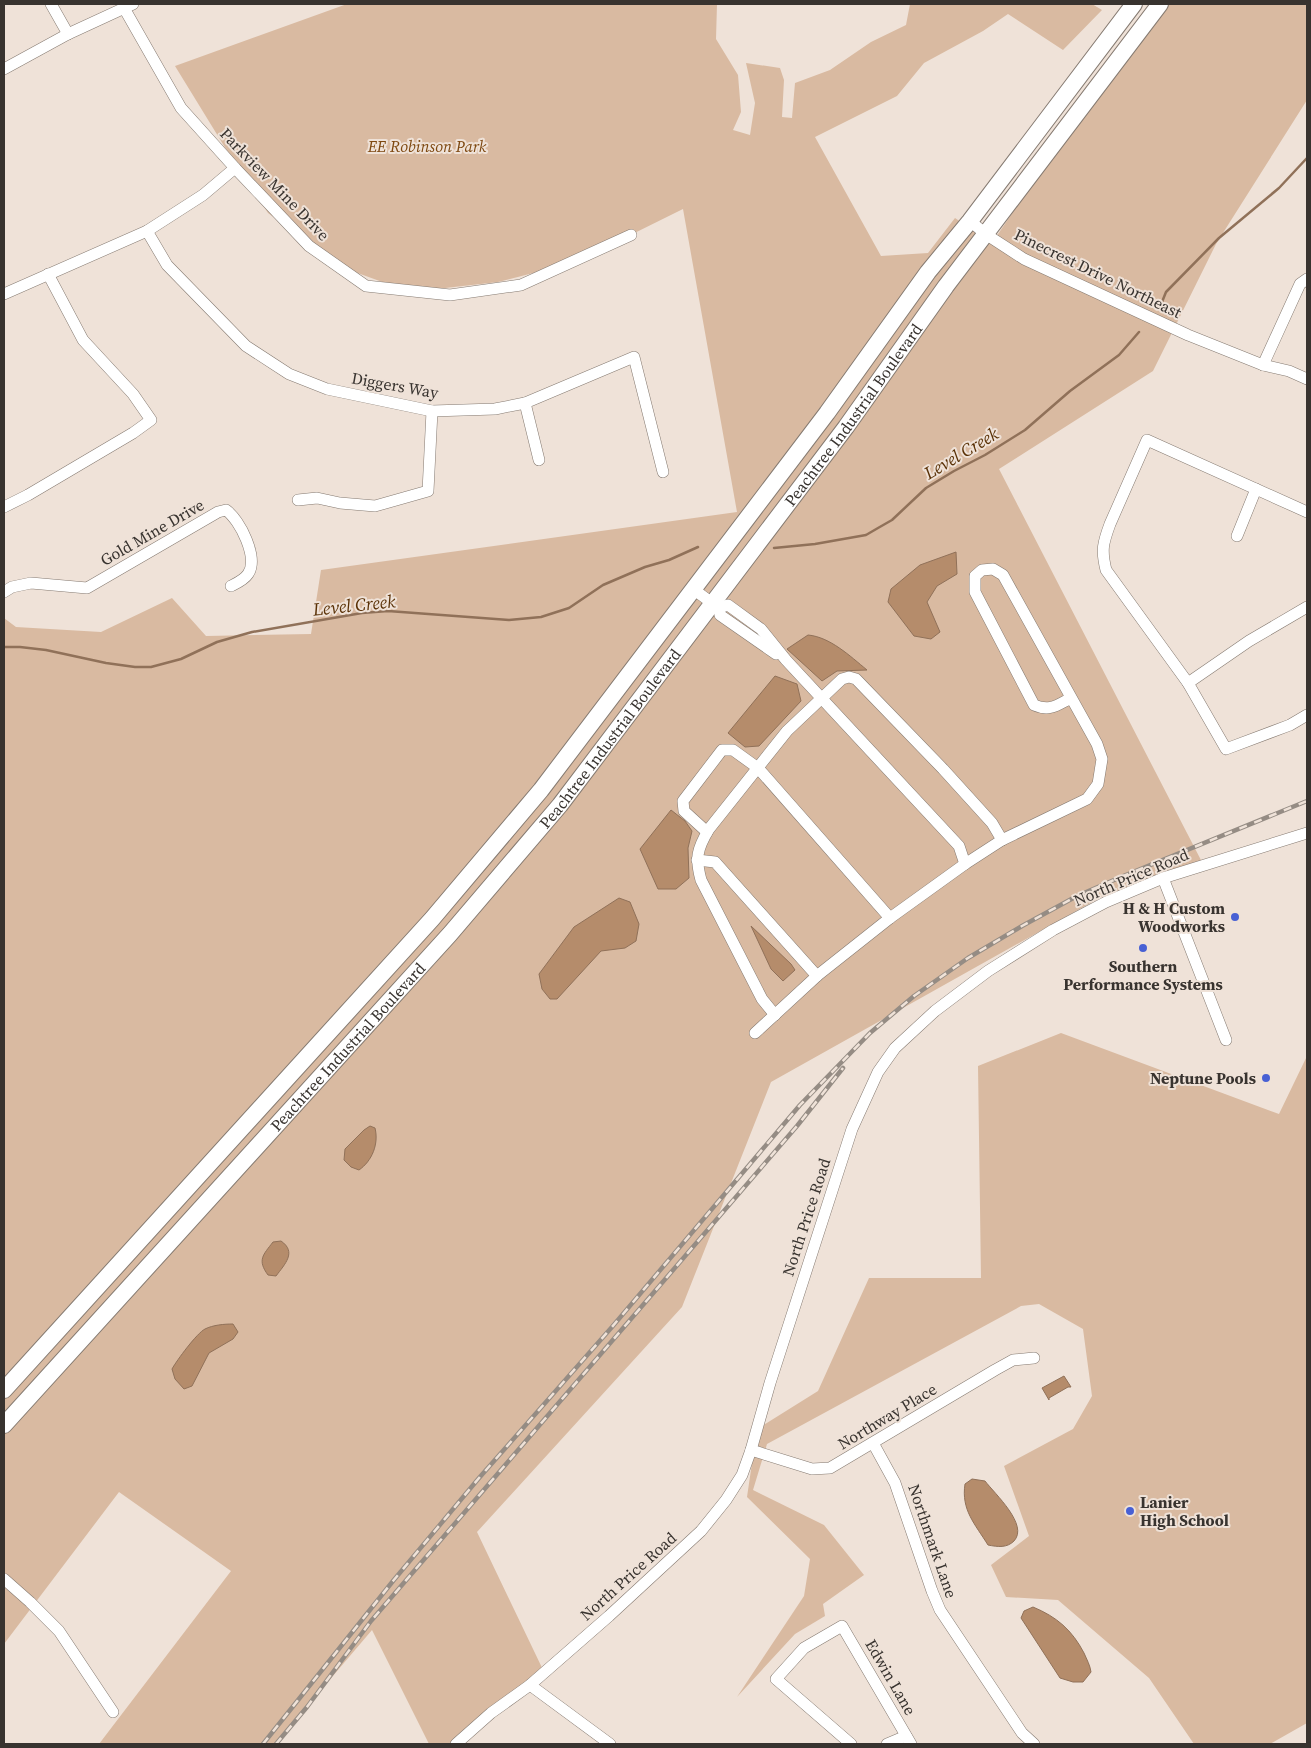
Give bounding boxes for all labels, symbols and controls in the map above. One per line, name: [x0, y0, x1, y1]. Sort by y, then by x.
street label: Parkview Mine Drive: [215, 123, 335, 245]
park label: EE Robinson Park: [367, 135, 487, 157]
street label: Pinecrest Drive Northeast: [1011, 223, 1186, 323]
street label: Peachtree Industrial Boulevard: [779, 319, 927, 511]
street label: Diggers Way: [350, 367, 441, 404]
water label: Level Creek: [918, 421, 1003, 486]
street label: Gold Mine Drive: [96, 493, 208, 571]
water label: Level Creek: [310, 588, 397, 622]
street label: Peachtree Industrial Boulevard: [534, 644, 686, 833]
street label: North Price Road: [1070, 843, 1192, 911]
place label: H & H Custom Woodworks: [1123, 897, 1225, 937]
marker: H & H Custom Woodworks: [1229, 911, 1241, 923]
marker: Southern Performance Systems: [1137, 942, 1149, 954]
place label: Southern Performance Systems: [1063, 955, 1223, 995]
street label: Peachtree Industrial Boulevard: [265, 958, 430, 1136]
place label: Neptune Pools: [1150, 1067, 1256, 1089]
marker: Neptune Pools: [1260, 1072, 1272, 1084]
street label: North Price Road: [777, 1155, 835, 1279]
street label: Northway Place: [833, 1378, 941, 1454]
street label: Northmark Lane: [903, 1481, 963, 1601]
place label: Lanier High School: [1140, 1491, 1229, 1531]
marker: Lanier High School: [1124, 1505, 1136, 1517]
street label: North Price Road: [575, 1527, 681, 1625]
street label: Edwin Lane: [860, 1635, 922, 1719]

